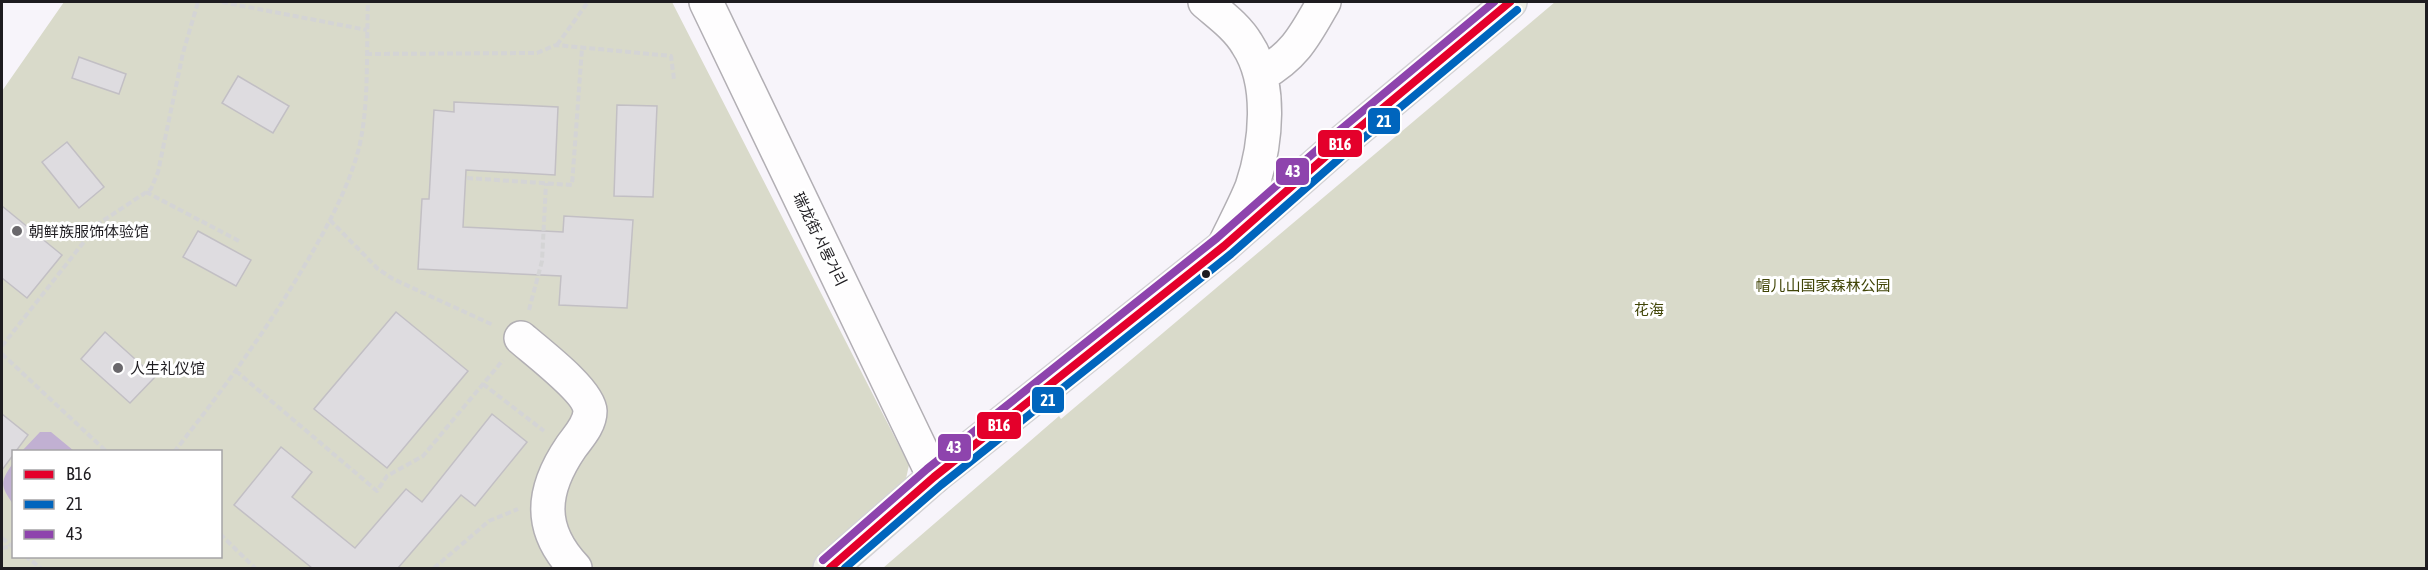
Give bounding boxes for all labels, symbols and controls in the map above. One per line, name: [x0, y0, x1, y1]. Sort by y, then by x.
line badge: 21: [1367, 107, 1401, 135]
text: 21: [1376, 112, 1392, 130]
line badge: B16: [1317, 129, 1363, 158]
text: B16: [1329, 135, 1352, 153]
line badge: 43: [1275, 157, 1310, 186]
text: 43: [1284, 162, 1301, 180]
street label: 瑞龙街 서룡거리: [790, 189, 850, 289]
place label: 朝鲜族服饰体验馆: [29, 223, 149, 240]
marker: 朝鲜族服饰体验馆: [10, 224, 24, 238]
unlabelled marker: [1200, 268, 1212, 280]
park label: 帽儿山国家森林公园: [1755, 277, 1891, 294]
park label: 花海: [1634, 301, 1664, 318]
place label: 人生礼仪馆: [130, 360, 205, 377]
marker: 人生礼仪馆: [111, 361, 125, 375]
line badge: 21: [1031, 386, 1065, 414]
text: 21: [1040, 391, 1056, 409]
line badge: B16: [976, 411, 1022, 440]
text: B16: [988, 416, 1011, 434]
line badge: 43: [937, 433, 972, 462]
text: 43: [945, 438, 962, 456]
legend: [12, 450, 222, 558]
text: B16: [66, 463, 91, 484]
text: 21: [66, 493, 83, 514]
text: 43: [66, 523, 83, 544]

